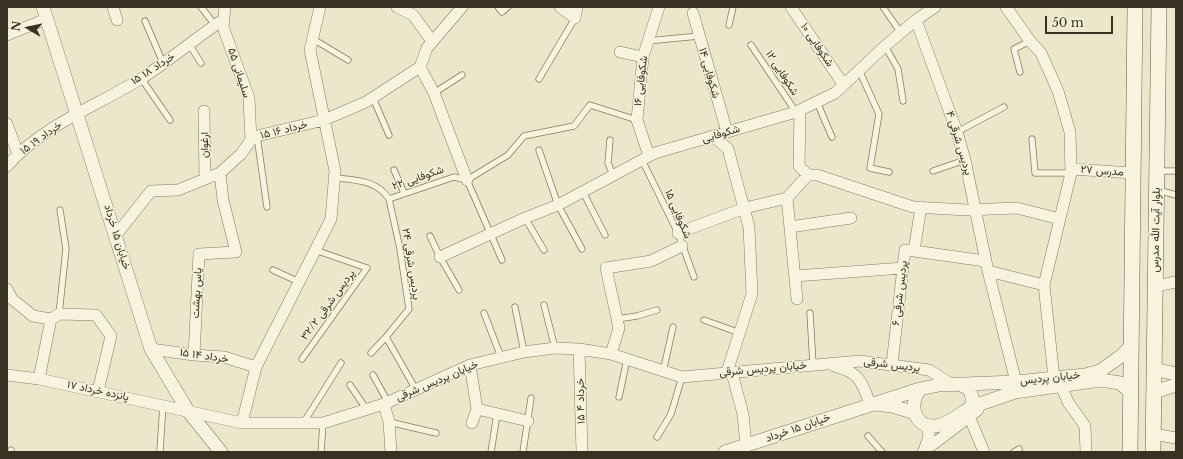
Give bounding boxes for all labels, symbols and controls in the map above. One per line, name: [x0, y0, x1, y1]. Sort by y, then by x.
north arrow: [8, 8, 48, 48]
scale bar: [1047, 8, 1115, 34]
text: 50 m: [1052, 15, 1084, 30]
text: N: [8, 20, 24, 32]
street label: شکوفایی ۱۰: [798, 21, 836, 69]
street label: سلیمانی ۵۵: [225, 46, 253, 100]
street label: شکوفایی ۱۴: [696, 46, 722, 100]
street label: شکوفایی ۱۲: [763, 48, 801, 98]
street label: ۱۵ خرداد ۱۸: [129, 50, 177, 88]
street label: شکوفایی ۱۶: [631, 55, 651, 107]
street label: پردیس شرقی ۴: [943, 109, 975, 177]
street label: ۱۵ خرداد ۱۹: [18, 118, 64, 158]
street label: ۱۵ خرداد ۱۶: [259, 118, 309, 142]
street label: شکوفایی: [700, 122, 742, 146]
street label: ارغوان: [198, 132, 212, 158]
street label: شکوفایی ۲۲: [390, 163, 446, 193]
street label: مدرس ۲۷: [1080, 163, 1124, 179]
street label: شکوفایی ۱۵: [662, 187, 694, 241]
street label: بلوار آیت الله مدرس: [1149, 187, 1163, 273]
street label: خیابان ۱۵ خرداد: [101, 203, 133, 271]
street label: پردیس شرقی ۲۴: [399, 227, 423, 301]
street label: پردیس شرقی ۶: [889, 260, 911, 326]
street label: یاس بهشت: [189, 267, 205, 319]
street label: پردیس شرقی ۳۲/۲: [298, 267, 358, 343]
street label: ۱۵ خرداد ۱۴: [179, 346, 229, 366]
street label: پردیس شرقی: [863, 355, 921, 375]
street label: خیابان پردیس شرقی: [394, 358, 480, 404]
street label: خیابان پردیس شرقی: [719, 359, 807, 379]
street label: خیابان پردیس: [1019, 368, 1081, 388]
street label: پانزده خرداد ۱۷: [66, 378, 130, 404]
street label: ۱۵ خرداد ۴: [574, 378, 588, 424]
street label: خیابان ۱۵ خرداد: [764, 411, 832, 445]

